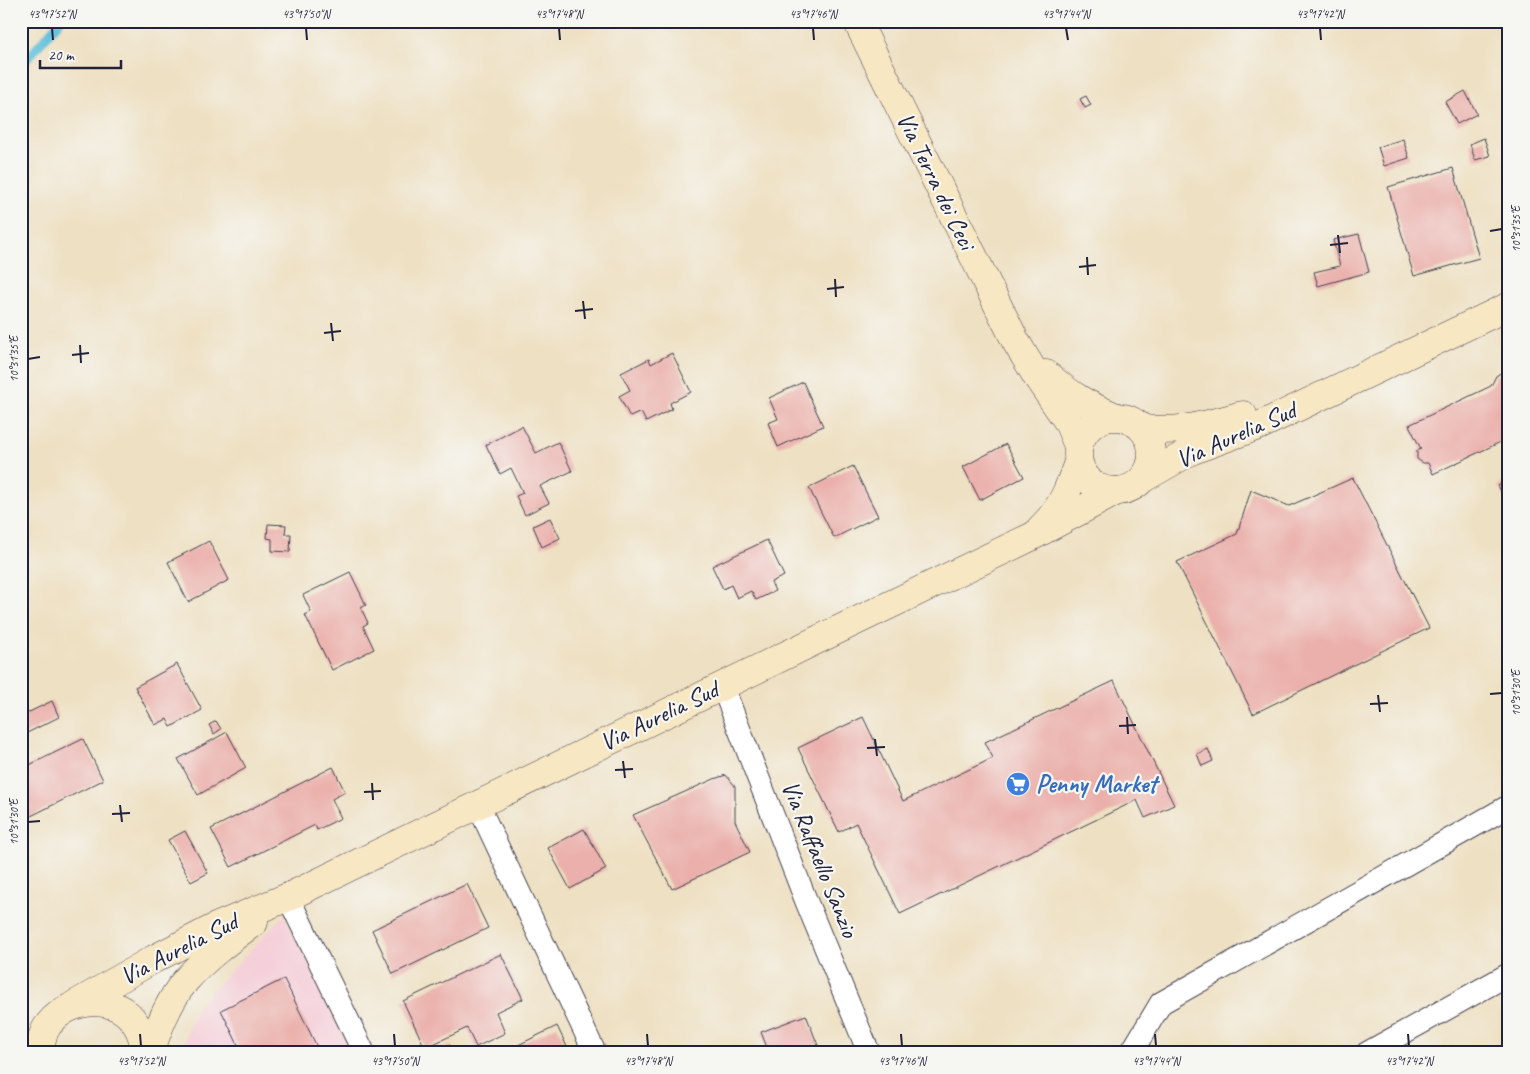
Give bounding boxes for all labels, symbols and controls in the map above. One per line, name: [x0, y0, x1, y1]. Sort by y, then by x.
text: 43°17'52"N: [28, 6, 77, 22]
text: 43°17'50"N: [282, 6, 331, 22]
text: 43°17'48"N: [535, 6, 584, 22]
text: 43°17'46"N: [789, 6, 838, 22]
text: 43°17'44"N: [1042, 6, 1091, 22]
text: 43°17'42"N: [1296, 6, 1345, 22]
scale bar: [40, 38, 121, 70]
text: 20 m: [48, 46, 75, 65]
street label: Via Terra dei Ceci: [889, 107, 984, 258]
text: 10°31'35"E: [1508, 204, 1524, 252]
text: 10°31'35"E: [6, 334, 22, 382]
street label: Via Aurelia Sud: [1171, 393, 1304, 476]
text: 10°31'30"E: [1508, 668, 1524, 716]
street label: Via Aurelia Sud: [595, 672, 726, 758]
place label: Penny Market: [1036, 768, 1160, 800]
supermarket icon: Penny Market: [1005, 771, 1031, 797]
street label: Via Raffaello Sanzio: [774, 776, 866, 943]
text: 10°31'30"E: [6, 797, 22, 845]
street label: Via Aurelia Sud: [115, 904, 246, 992]
text: 43°17'52"N: [117, 1053, 166, 1069]
text: 43°17'50"N: [371, 1053, 420, 1069]
text: 43°17'48"N: [624, 1053, 673, 1069]
text: 43°17'46"N: [878, 1053, 927, 1069]
text: 43°17'44"N: [1132, 1053, 1181, 1069]
text: 43°17'42"N: [1385, 1053, 1434, 1069]

